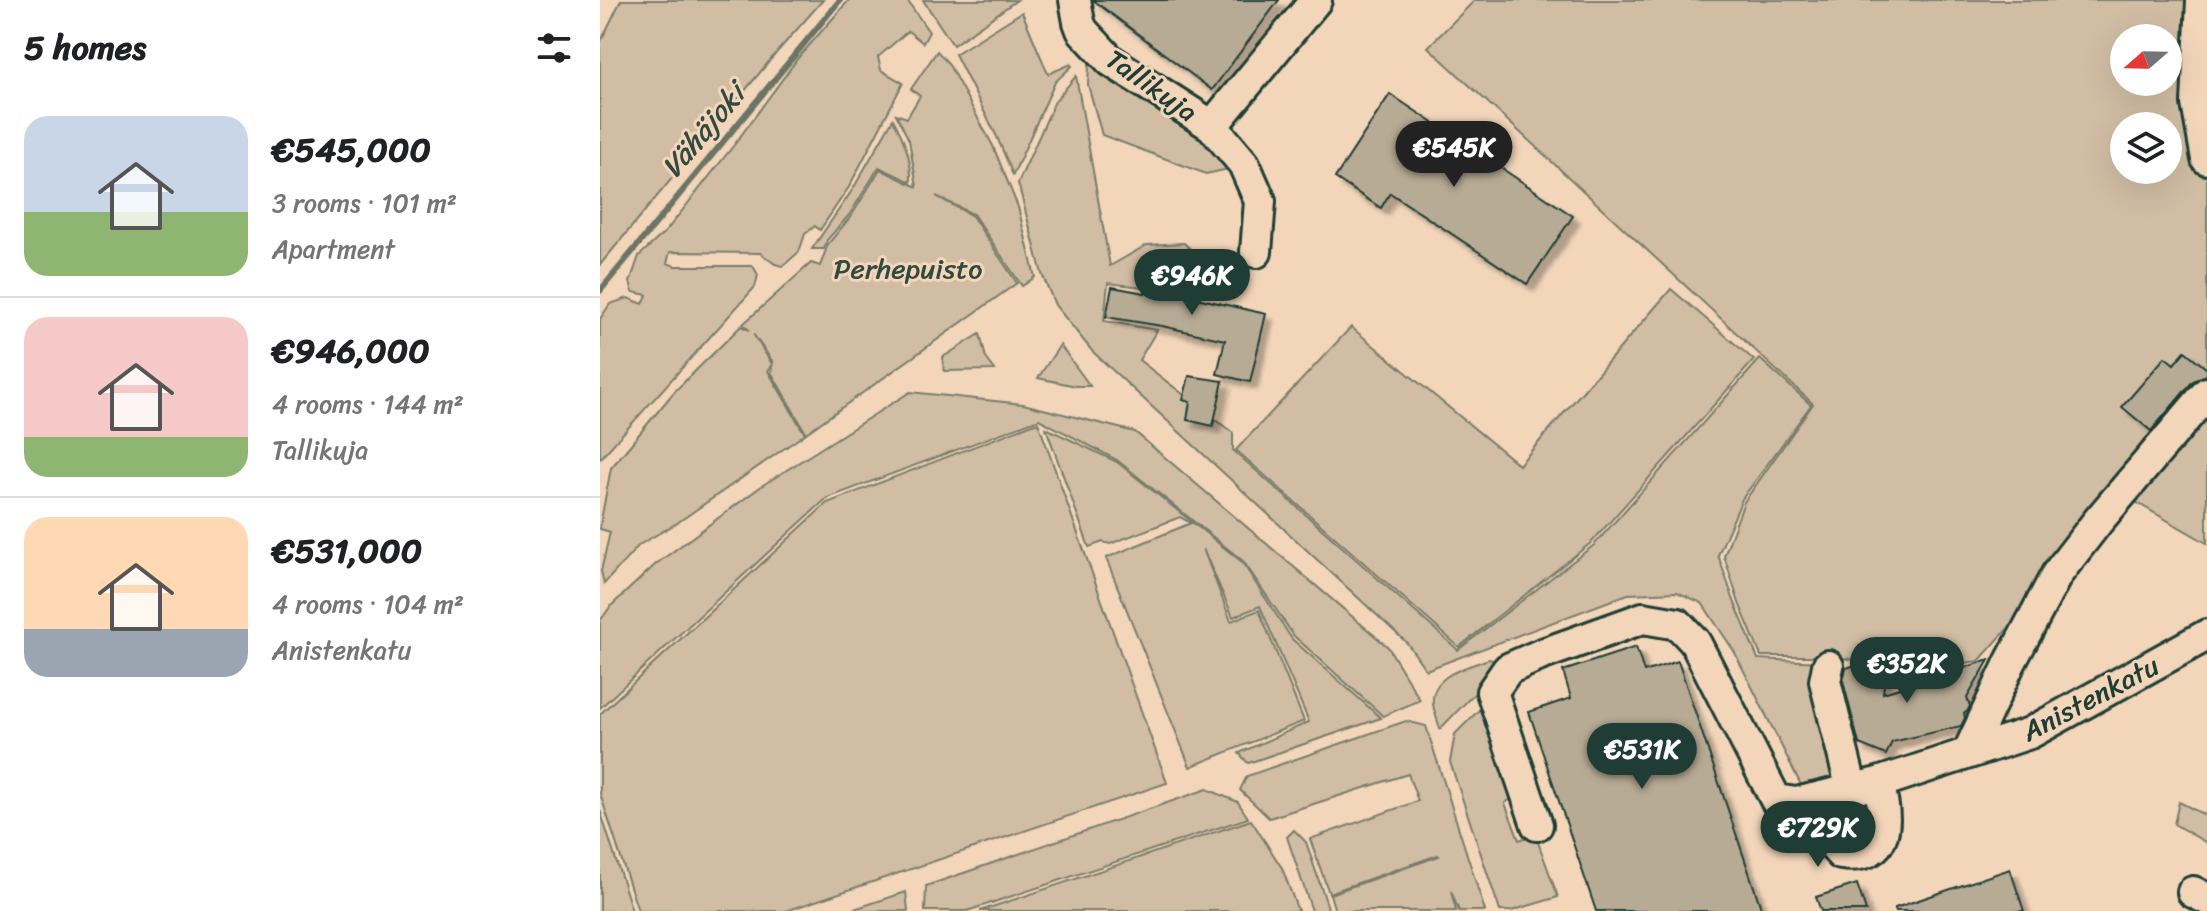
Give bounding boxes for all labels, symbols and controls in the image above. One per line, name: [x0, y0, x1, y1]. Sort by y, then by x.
text: 5 homes: [24, 18, 146, 78]
north arrow: [2110, 24, 2182, 96]
map controls: [2110, 24, 2182, 184]
icon: filters: [532, 26, 576, 70]
street label: Tallikuja: [1095, 36, 1208, 135]
water label: Vähäjoki: [647, 67, 763, 191]
button: layers: [2110, 112, 2182, 184]
text: €545,000: [272, 120, 431, 180]
pin: €545K: [1398, 121, 1510, 189]
text: €545K: [1413, 124, 1495, 170]
icon: home: [88, 148, 184, 244]
text: 3 rooms · 101 m²: [272, 180, 457, 226]
text: Apartment: [272, 226, 395, 272]
park label: Perhepuisto: [834, 244, 982, 293]
pin: €946K: [1136, 249, 1248, 317]
text: €946K: [1152, 252, 1232, 298]
text: €946,000: [272, 321, 430, 381]
icon: home: [88, 349, 184, 445]
text: 4 rooms · 144 m²: [272, 381, 464, 427]
text: Tallikuja: [272, 427, 368, 473]
text: €531,000: [272, 521, 422, 581]
icon: home: [88, 549, 184, 645]
text: 4 rooms · 104 m²: [272, 581, 464, 627]
text: Anistenkatu: [272, 627, 411, 673]
pin: €352K: [1851, 637, 1963, 705]
text: €352K: [1868, 640, 1946, 686]
street label: Anistenkatu: [2012, 642, 2168, 756]
pin: €531K: [1586, 723, 1698, 791]
text: €531K: [1605, 726, 1679, 772]
pin: €729K: [1762, 801, 1874, 869]
text: €729K: [1779, 804, 1857, 850]

